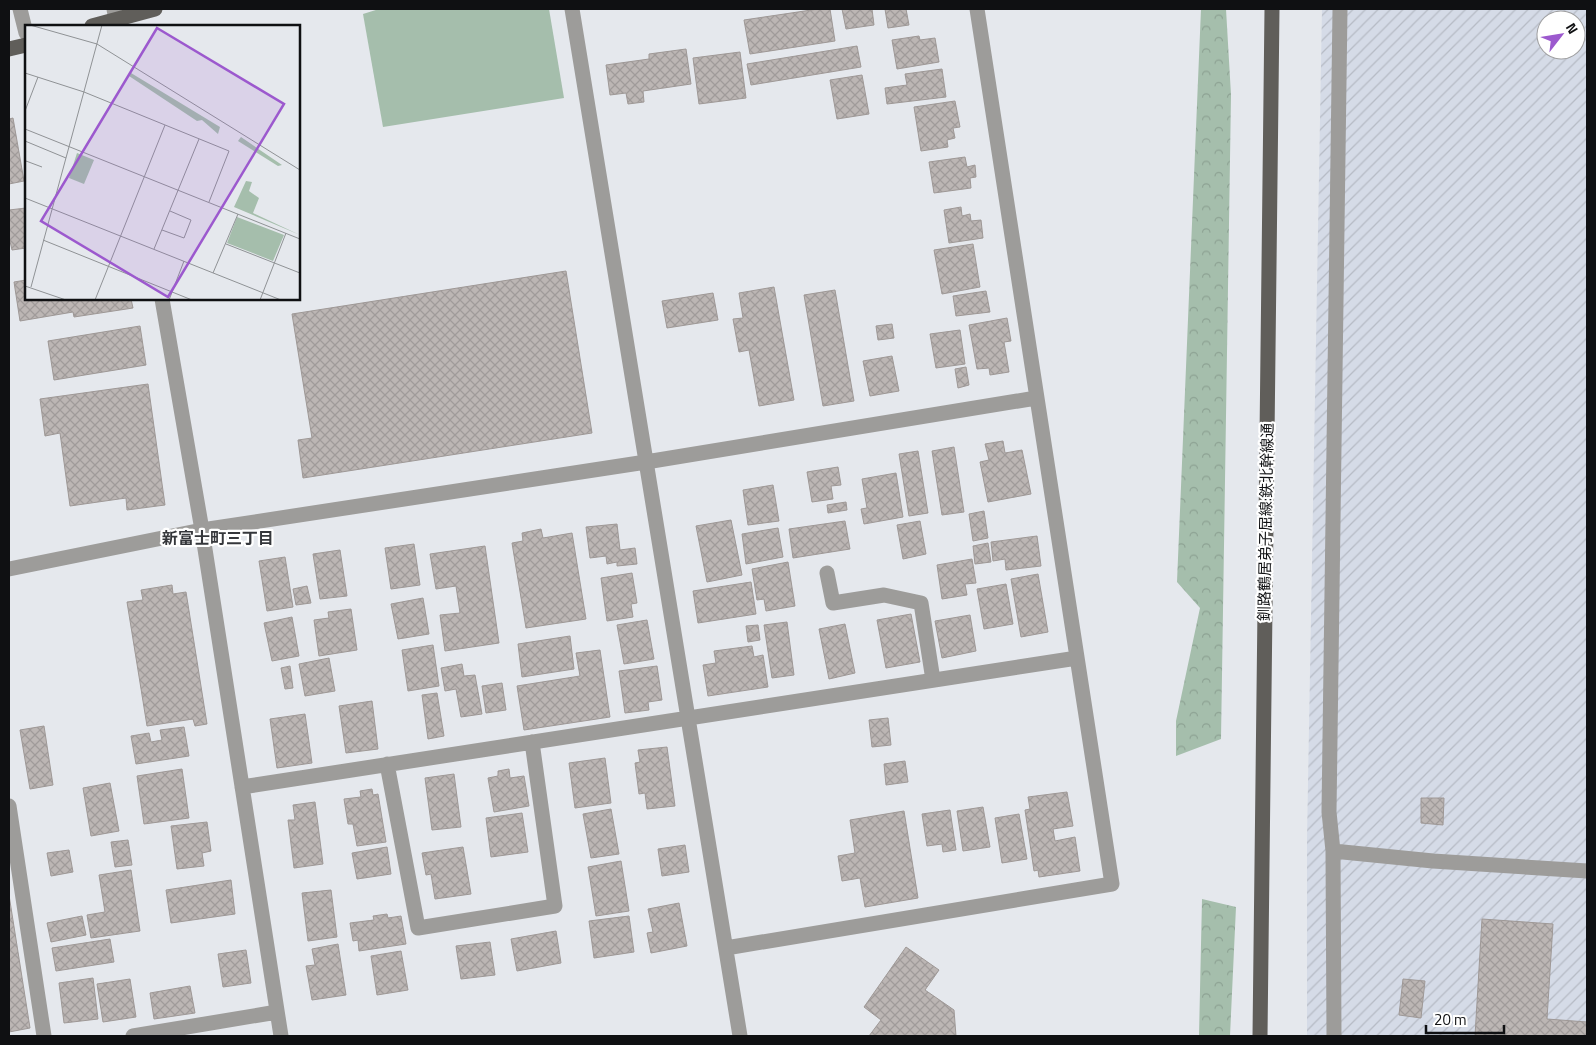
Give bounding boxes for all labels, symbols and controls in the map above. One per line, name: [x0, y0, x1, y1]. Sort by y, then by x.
north arrow: [1536, 10, 1586, 60]
text: N: [1561, 18, 1584, 38]
inset map: [25, 25, 300, 300]
street label: 釧路鶴居弟子屈線:鉄北幹線通: [1252, 423, 1279, 621]
district label: 新富士町三丁目: [162, 526, 274, 550]
scale bar: [1426, 1002, 1504, 1034]
text: 20 m: [1434, 1008, 1467, 1031]

